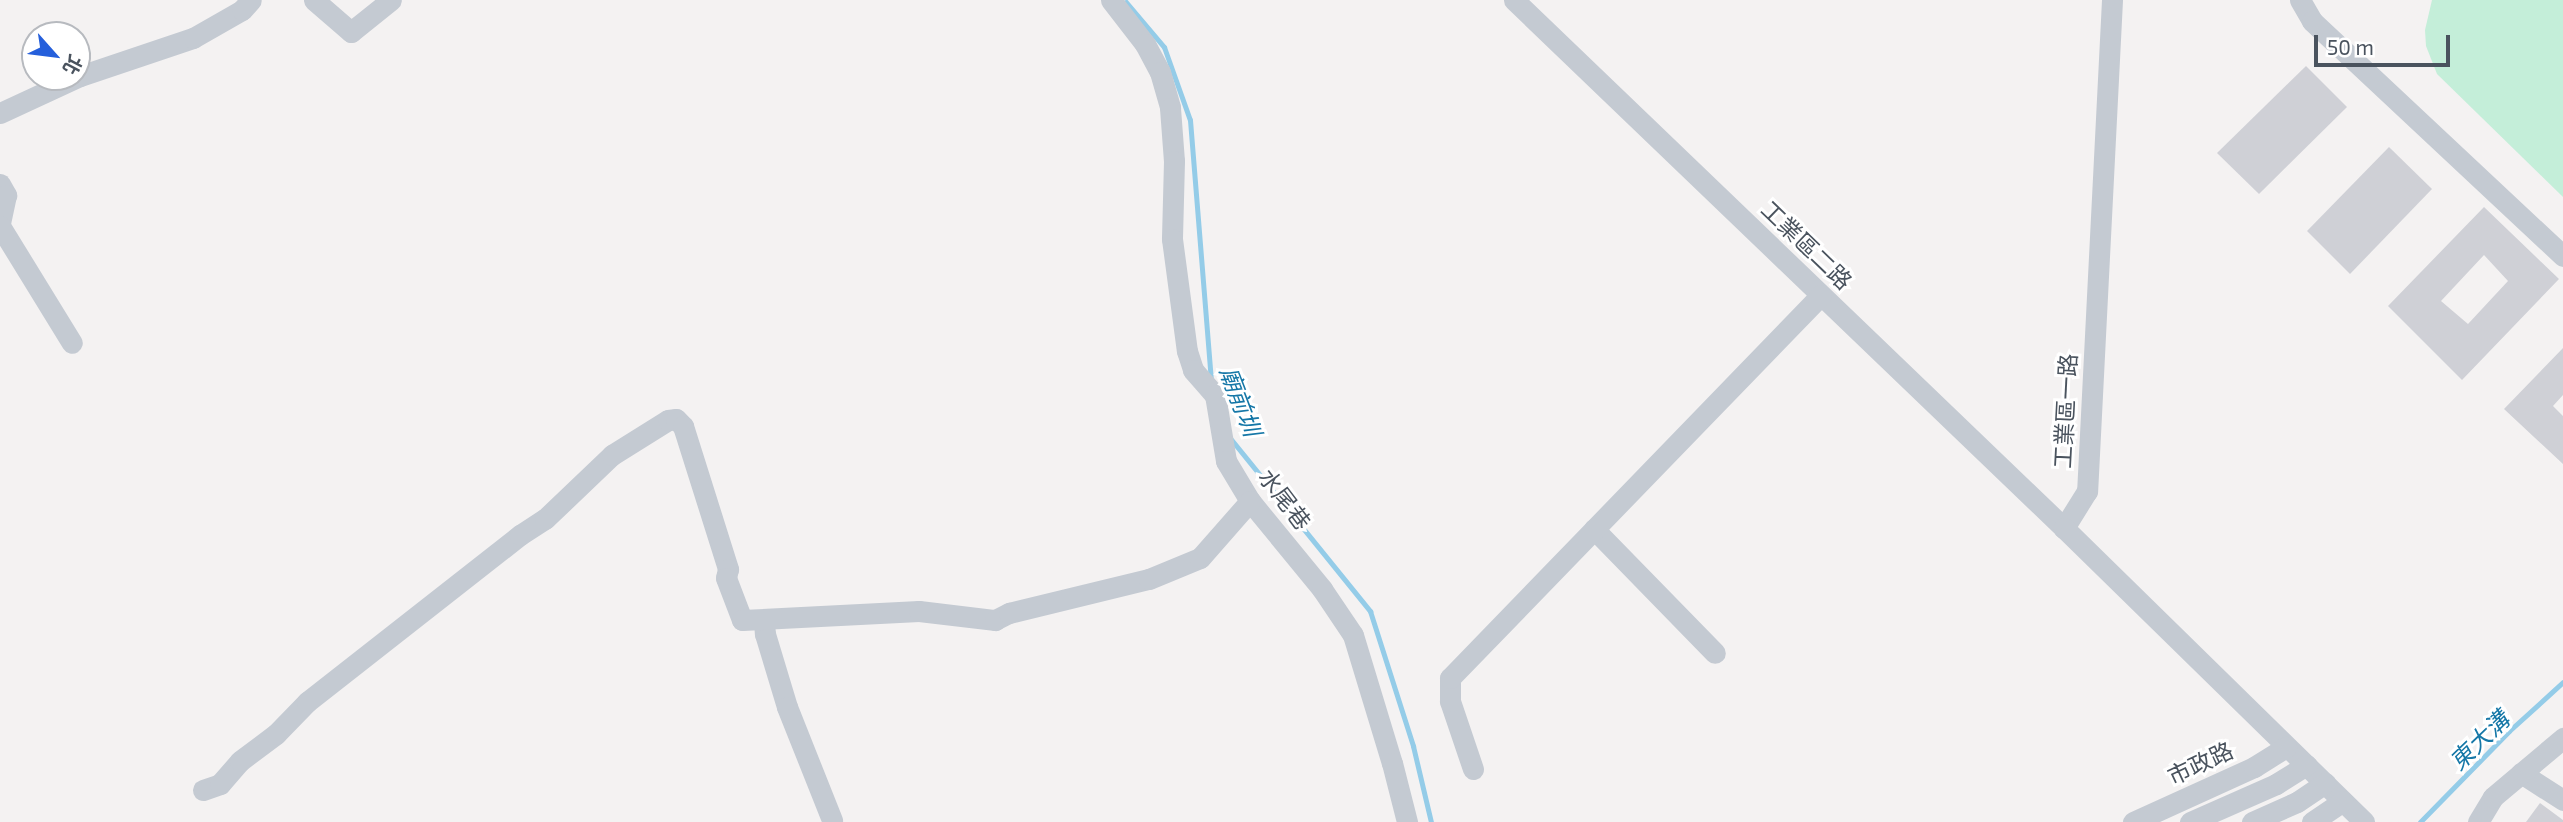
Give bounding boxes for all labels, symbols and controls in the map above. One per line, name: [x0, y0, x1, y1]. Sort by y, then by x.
north arrow: [21, 21, 91, 91]
scale bar: [2318, 21, 2454, 65]
text: 50 m: [2327, 34, 2374, 59]
text: 北: [59, 51, 88, 79]
street label: 工業區二路: [1756, 195, 1858, 295]
street label: 工業區一路: [2048, 353, 2082, 469]
water label: 廟前圳: [1215, 362, 1267, 440]
street label: 水尾巷: [1253, 463, 1317, 535]
water label: 東大溝: [2443, 705, 2515, 775]
street label: 市政路: [2163, 736, 2237, 790]

